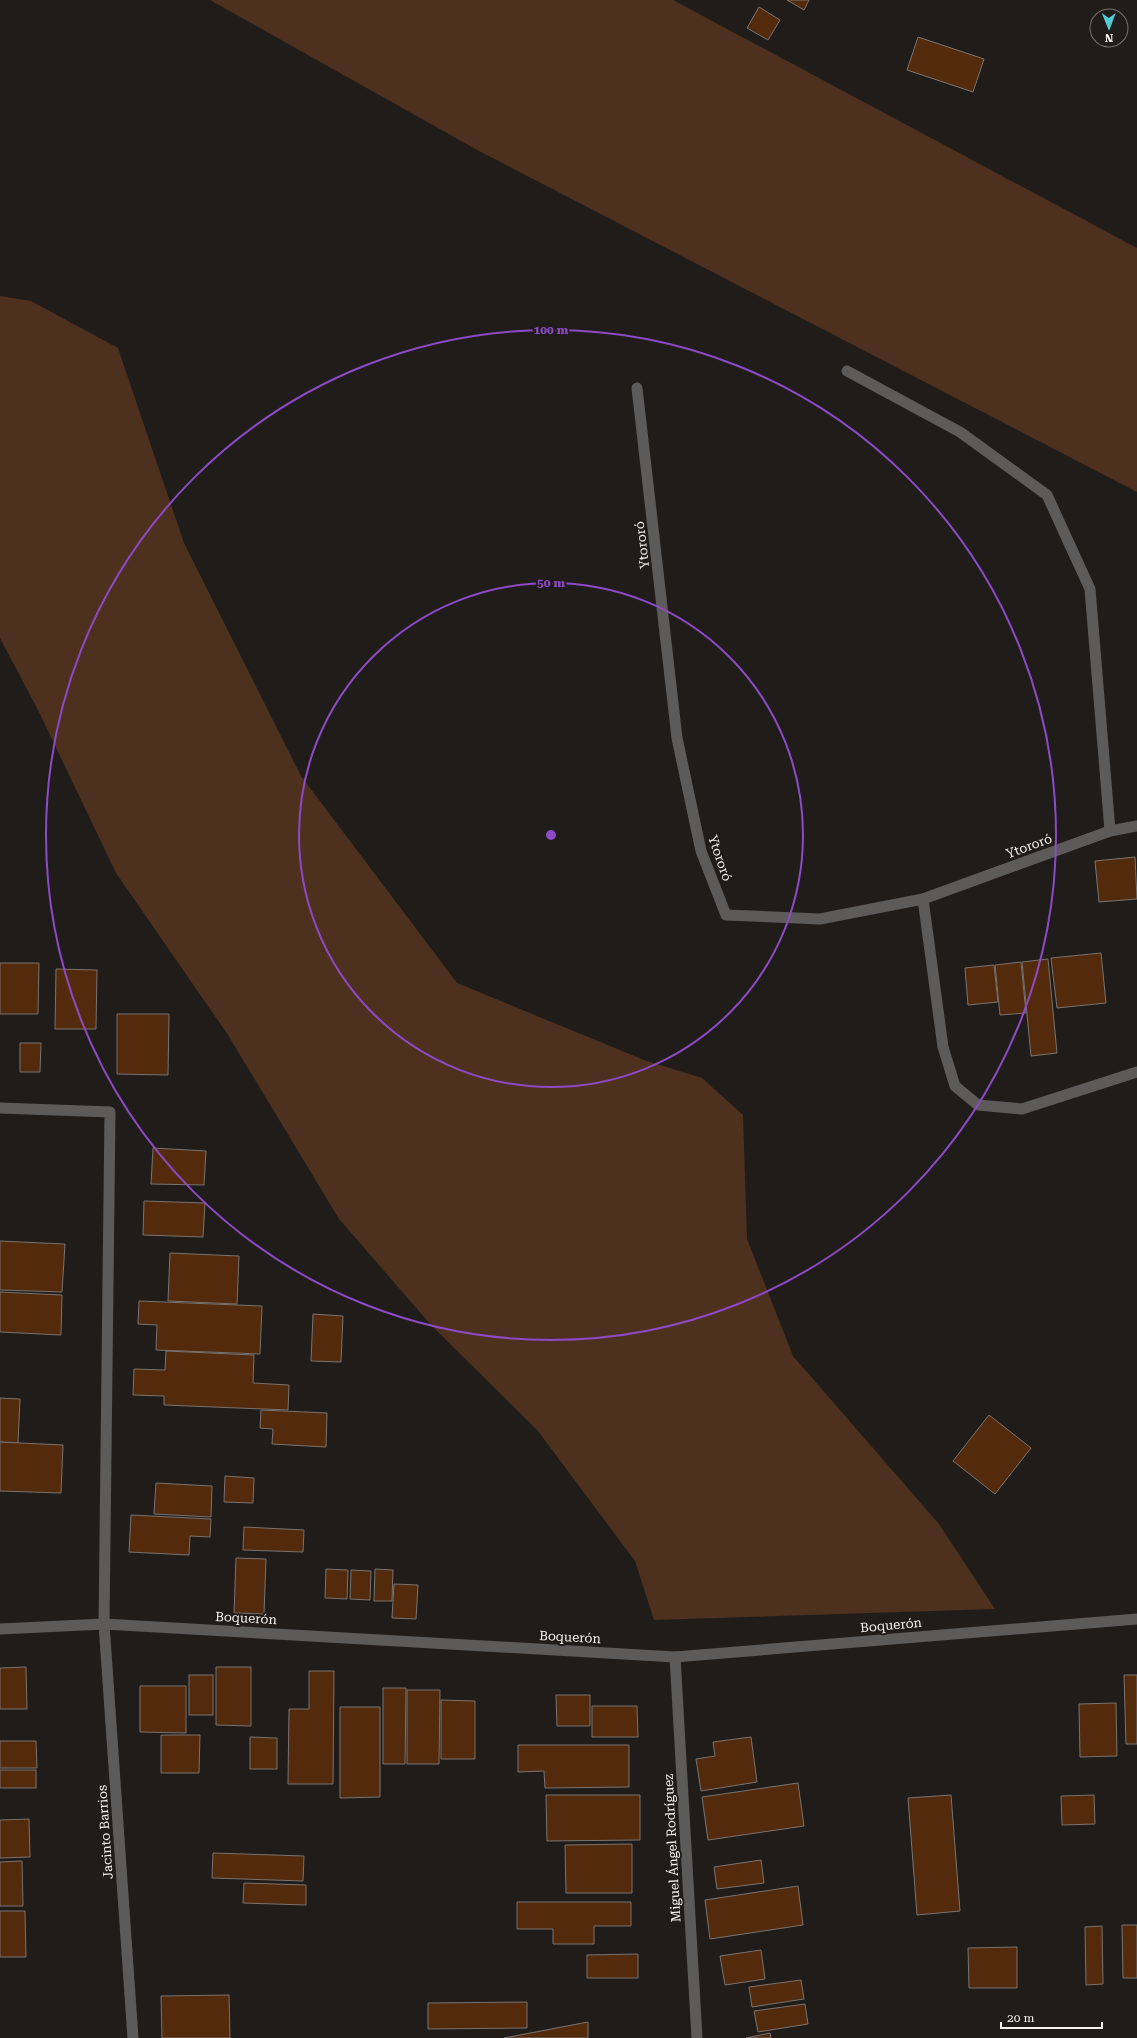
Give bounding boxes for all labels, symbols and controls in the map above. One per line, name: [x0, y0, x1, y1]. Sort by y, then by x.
north arrow: [1089, 8, 1129, 48]
text: N: [1104, 31, 1114, 44]
text: 100 m: [534, 323, 569, 337]
street label: Ytororó: [632, 520, 652, 570]
text: 50 m: [537, 576, 565, 590]
centre of rings: [544, 828, 558, 842]
street label: Ytororó: [1004, 831, 1054, 861]
street label: Ytororó: [705, 833, 735, 883]
street label: Boquerón: [215, 1609, 278, 1627]
street label: Boquerón: [860, 1615, 923, 1635]
street label: Boquerón: [539, 1628, 602, 1646]
street label: Miguel Ángel Rodríguez: [660, 1773, 683, 1923]
street label: Jacinto Barrios: [94, 1784, 116, 1880]
scale bar: [1001, 2004, 1102, 2030]
text: 20 m: [1007, 2011, 1034, 2025]

